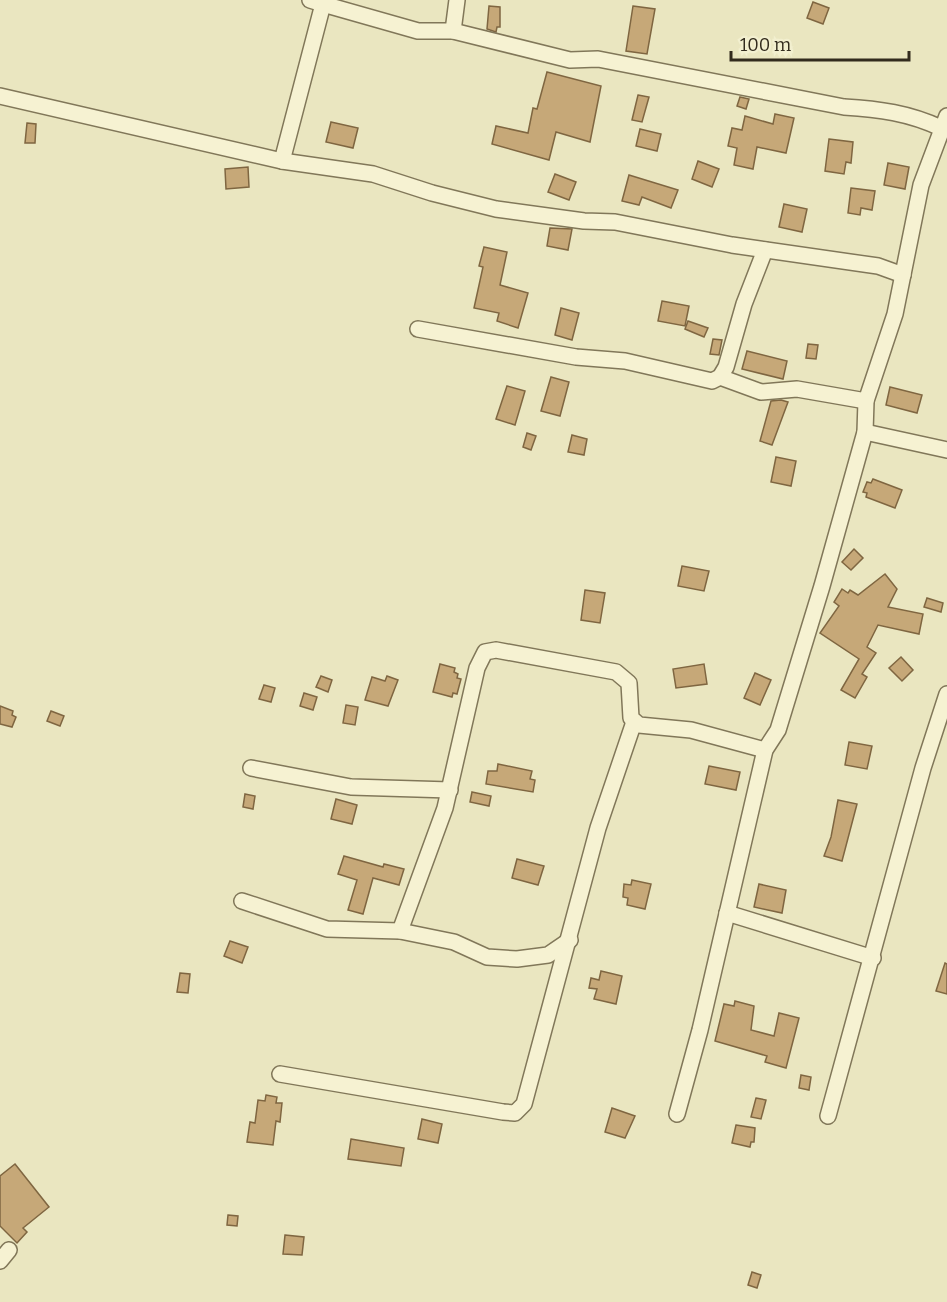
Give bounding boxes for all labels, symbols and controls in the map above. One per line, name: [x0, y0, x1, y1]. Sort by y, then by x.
scale bar: [731, 24, 910, 62]
text: 100 m: [740, 34, 791, 56]

